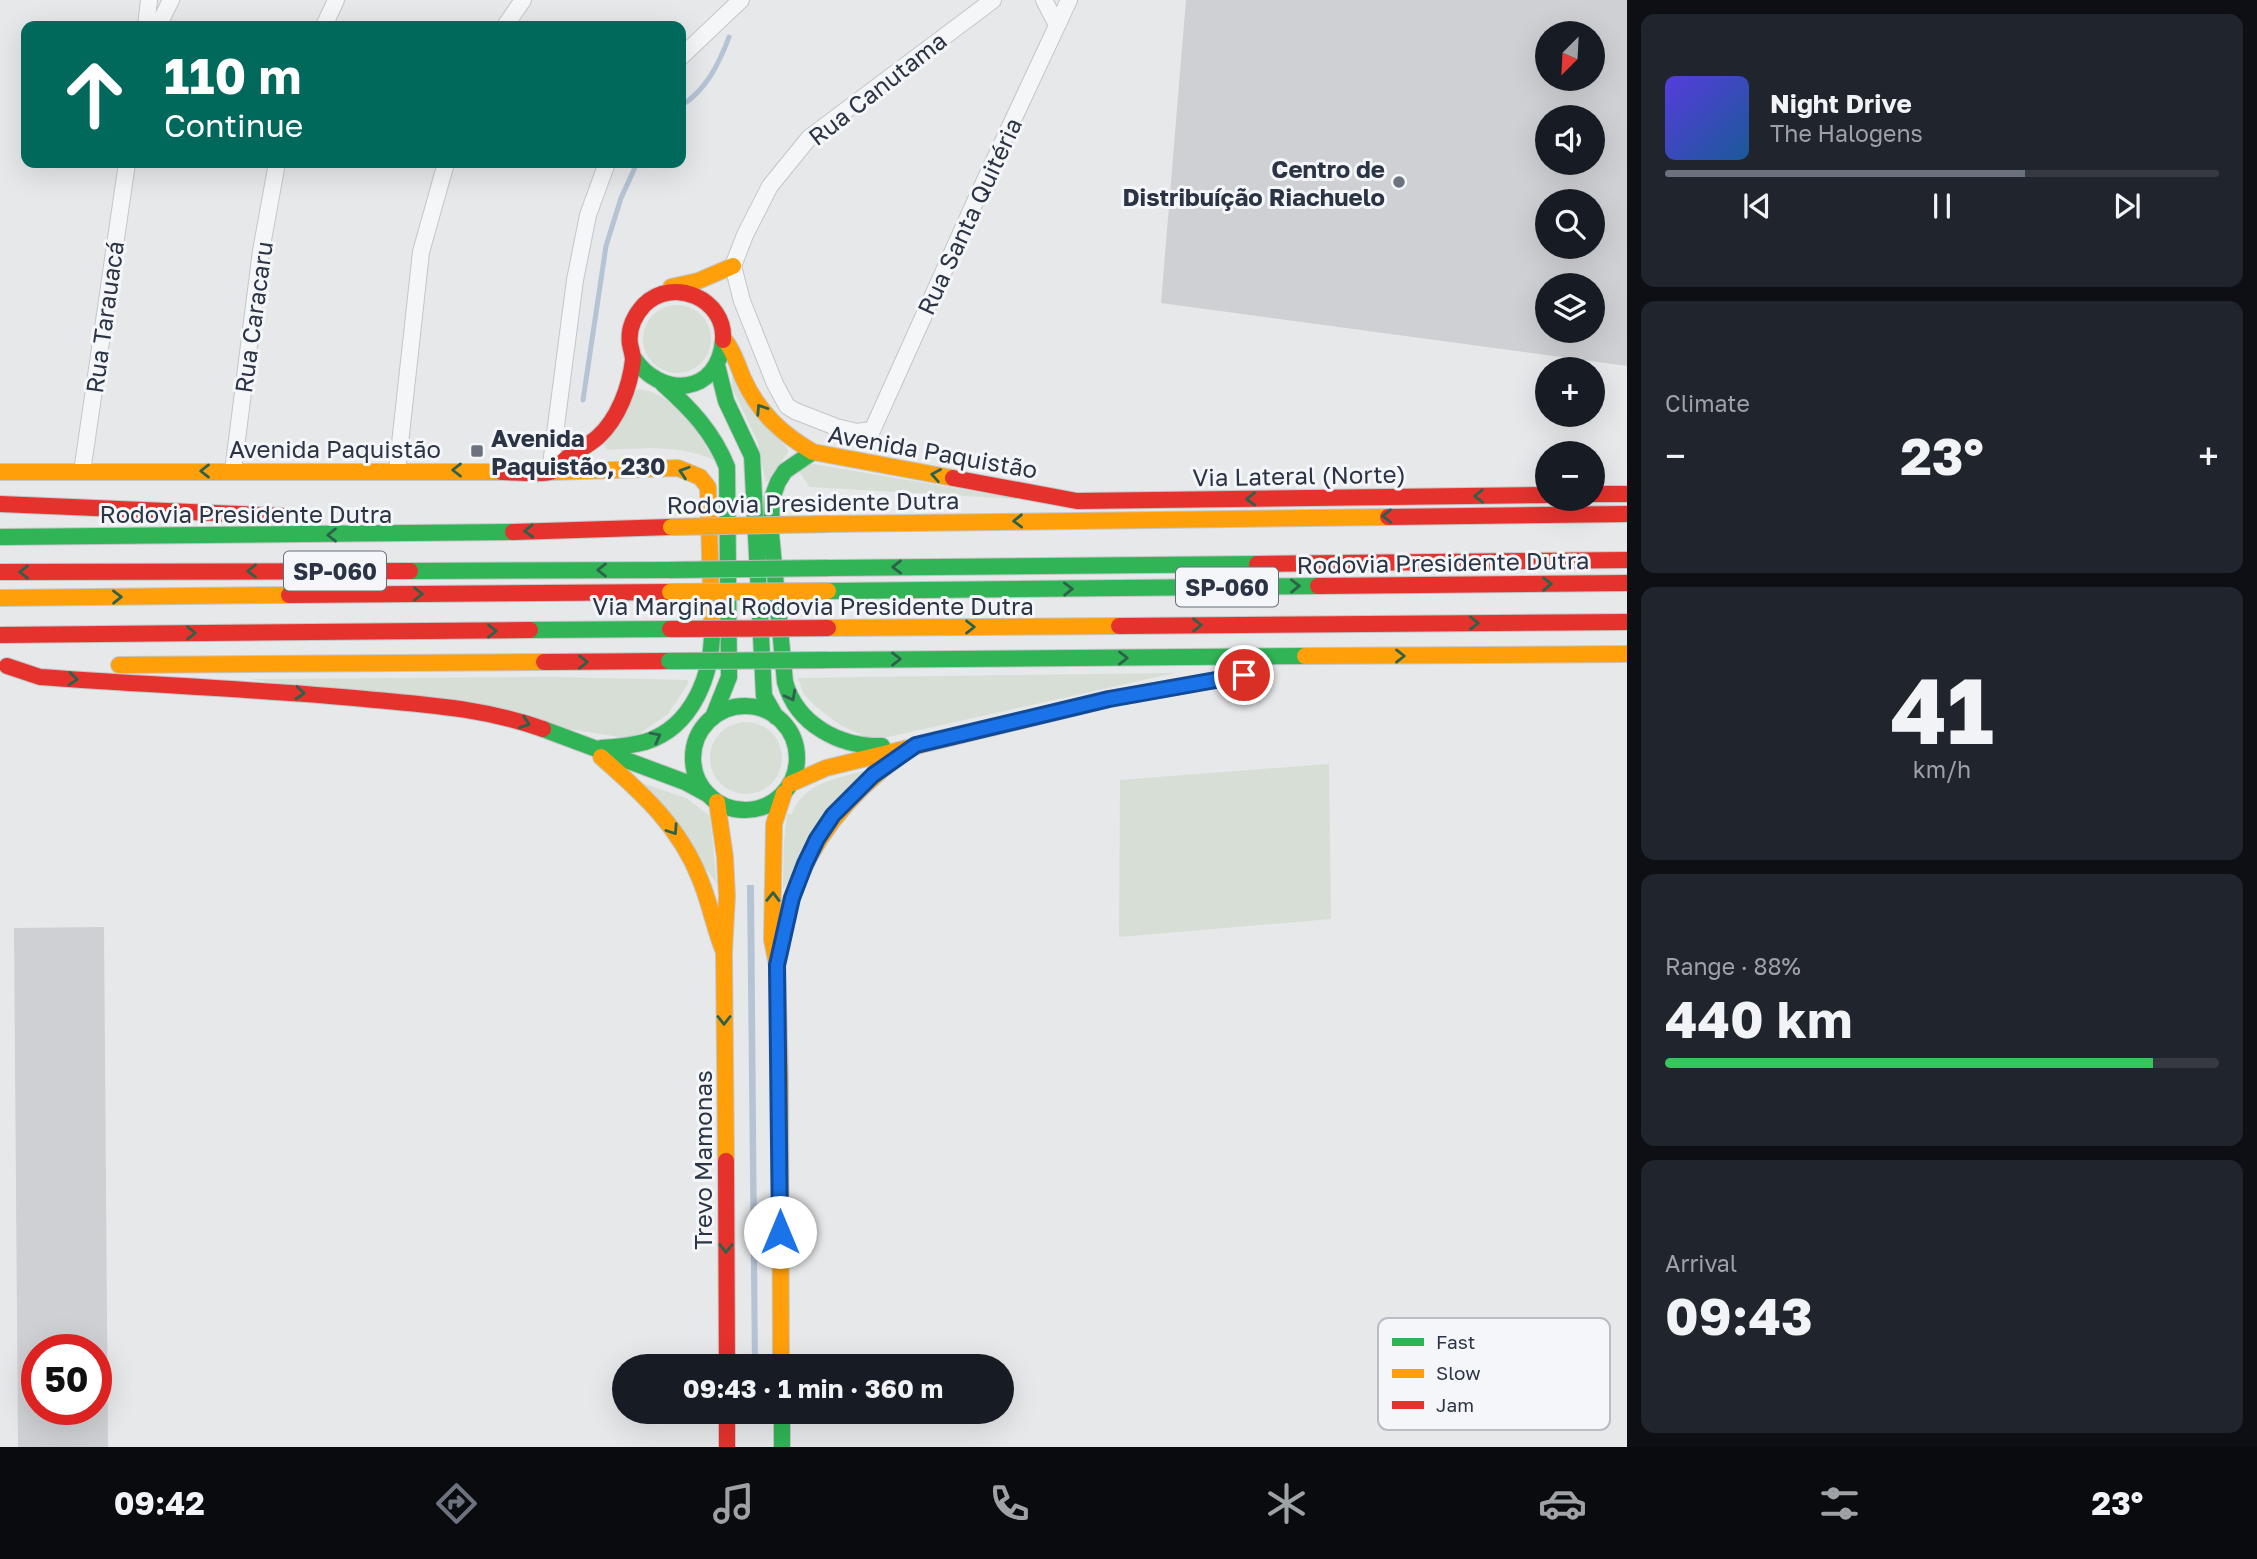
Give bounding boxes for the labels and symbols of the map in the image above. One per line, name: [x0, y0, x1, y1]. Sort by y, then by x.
north arrow: [1535, 21, 1605, 91]
street label: Rua Canutama: [802, 25, 952, 151]
street label: Rua Santa Quitéria: [911, 113, 1027, 319]
place label: Centro de Distribuíção Riachuelo: [1122, 154, 1385, 211]
marker: Centro de Distribuíção Riachuelo: [1391, 174, 1407, 190]
street label: Rua Tarauacá: [79, 239, 129, 395]
street label: Rua Caracaru: [228, 239, 278, 395]
one-way arrow: [756, 404, 769, 417]
street label: Avenida Paquistão: [826, 418, 1040, 484]
place label: Avenida Paquistão, 230: [491, 423, 666, 480]
street label: Avenida Paquistão: [229, 434, 441, 463]
marker: Avenida Paquistão, 230: [469, 443, 485, 459]
street label: Via Lateral (Norte): [1192, 459, 1406, 491]
one-way arrow: [452, 462, 462, 478]
one-way arrow: [200, 464, 211, 479]
one-way arrow: [679, 466, 691, 480]
one-way arrow: [930, 469, 942, 484]
street label: Rodovia Presidente Dutra: [666, 485, 960, 519]
one-way arrow: [1473, 488, 1484, 504]
one-way arrow: [1246, 491, 1256, 507]
street label: Rodovia Presidente Dutra: [100, 499, 392, 528]
one-way arrow: [1382, 508, 1392, 524]
one-way arrow: [1012, 514, 1023, 529]
one-way arrow: [523, 523, 534, 539]
one-way arrow: [327, 527, 337, 543]
street label: Rodovia Presidente Dutra: [1296, 545, 1590, 579]
road number: SP-060: [284, 552, 386, 590]
one-way arrow: [892, 559, 902, 575]
one-way arrow: [596, 562, 607, 578]
one-way arrow: [246, 563, 257, 579]
one-way arrow: [19, 564, 29, 580]
road number: SP-060: [1176, 568, 1278, 607]
one-way arrow: [1542, 576, 1553, 592]
one-way arrow: [1290, 579, 1301, 594]
one-way arrow: [1063, 581, 1073, 597]
one-way arrow: [413, 586, 424, 602]
one-way arrow: [112, 589, 123, 605]
street label: Via Marginal Rodovia Presidente Dutra: [592, 591, 1034, 620]
one-way arrow: [1469, 615, 1479, 631]
one-way arrow: [1192, 617, 1203, 633]
one-way arrow: [965, 619, 975, 635]
one-way arrow: [486, 623, 497, 638]
one-way arrow: [186, 625, 196, 641]
pin: [1214, 645, 1274, 705]
one-way arrow: [1395, 648, 1406, 664]
one-way arrow: [1119, 650, 1129, 666]
one-way arrow: [891, 651, 902, 667]
one-way arrow: [577, 654, 588, 669]
one-way arrow: [68, 671, 79, 686]
one-way arrow: [295, 685, 306, 700]
one-way arrow: [783, 689, 797, 701]
one-way arrow: [518, 715, 531, 729]
one-way arrow: [649, 732, 661, 746]
one-way arrow: [665, 822, 678, 835]
one-way arrow: [765, 892, 780, 903]
one-way arrow: [716, 1015, 732, 1026]
street label: Trevo Mamonas: [688, 1070, 717, 1250]
position arrow: [743, 1195, 817, 1269]
one-way arrow: [718, 1243, 734, 1253]
legend: [1378, 1318, 1610, 1430]
text: Fast: [1436, 1330, 1475, 1353]
speed limit sign: 50: [21, 1334, 112, 1425]
text: Slow: [1436, 1361, 1481, 1384]
text: Jam: [1436, 1393, 1474, 1416]

